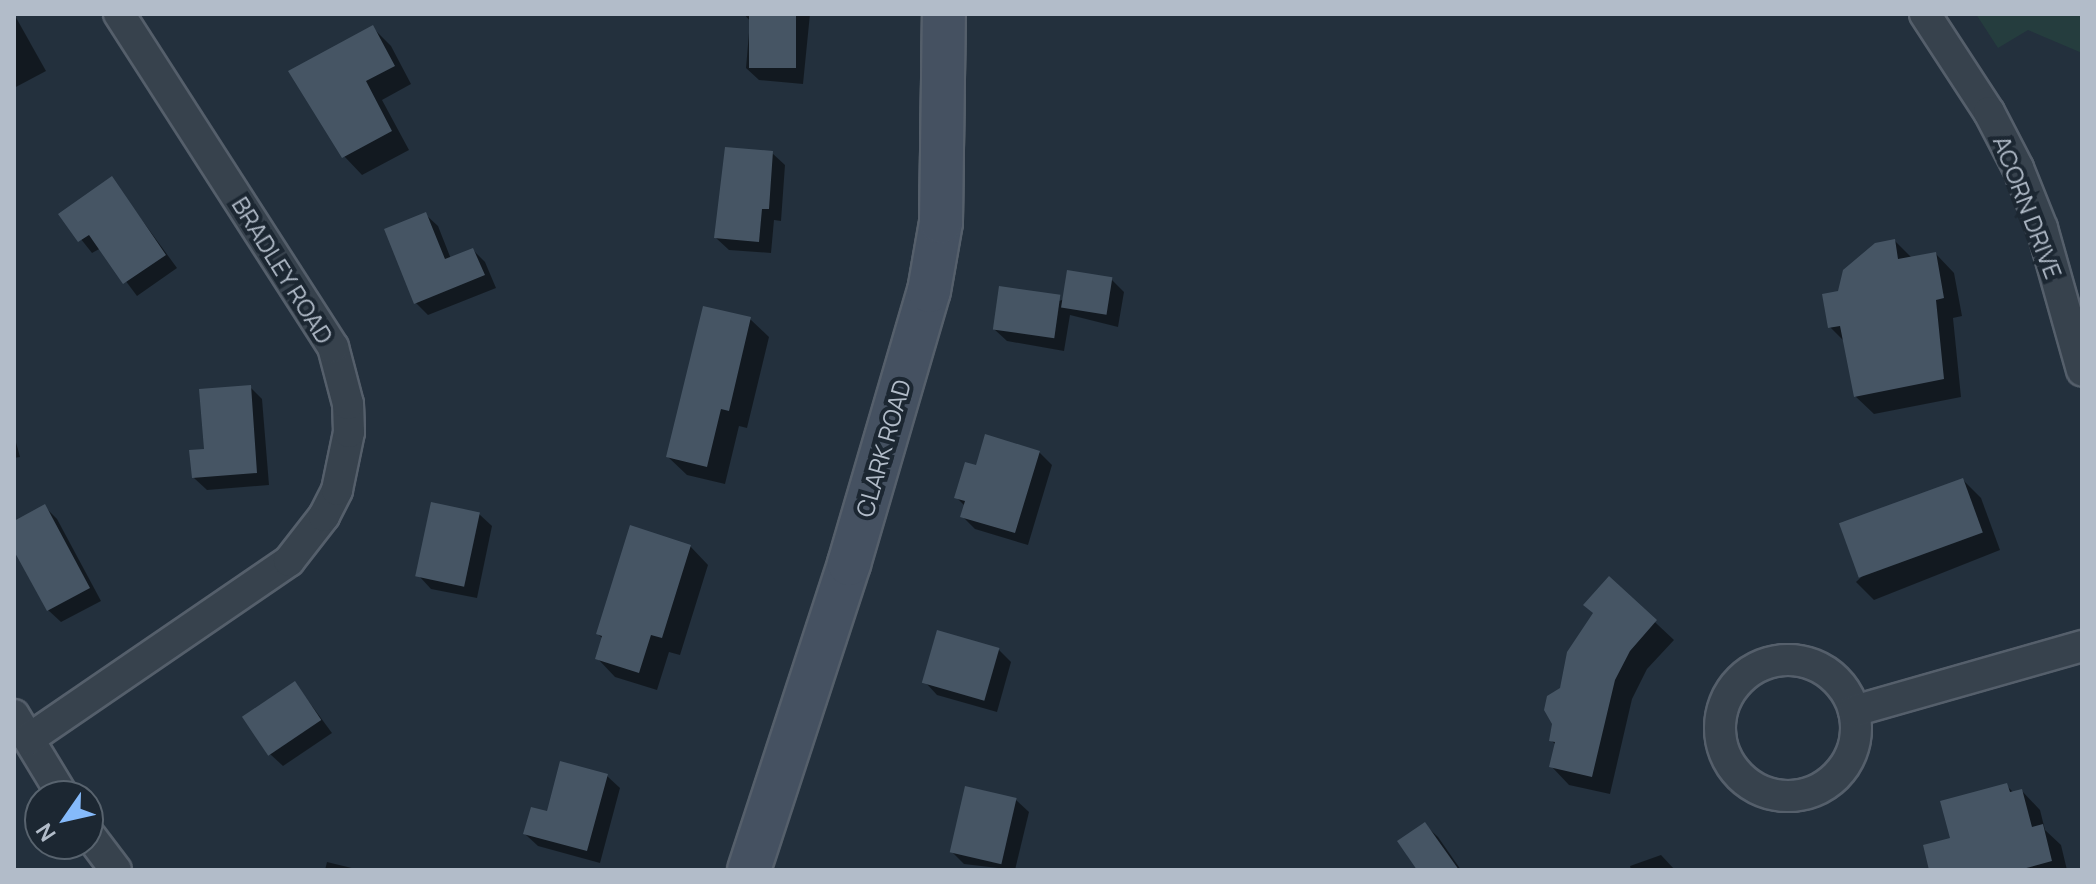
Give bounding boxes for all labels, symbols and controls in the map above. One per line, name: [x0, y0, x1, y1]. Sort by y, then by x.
street label: ACORN DRIVE: [1988, 132, 2068, 282]
street label: BRADLEY ROAD: [226, 191, 340, 349]
street label: CLARK ROAD: [850, 376, 916, 520]
north arrow: [24, 780, 104, 860]
text: N: [29, 817, 63, 847]

